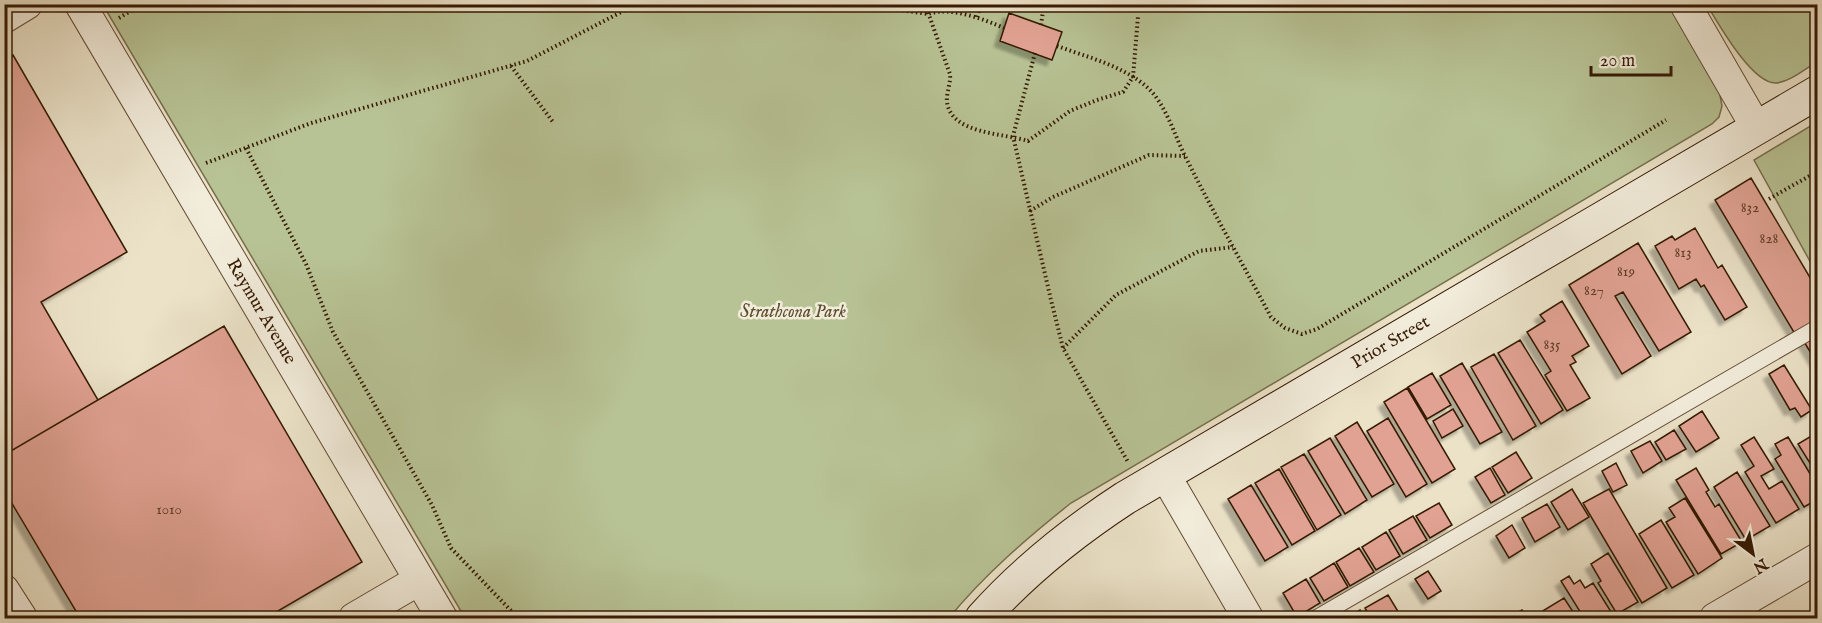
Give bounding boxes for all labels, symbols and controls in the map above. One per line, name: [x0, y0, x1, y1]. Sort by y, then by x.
scale bar: [1591, 39, 1670, 77]
text: 20 m: [1600, 50, 1635, 73]
house number: 832: [1741, 198, 1759, 217]
house number: 828: [1760, 229, 1779, 248]
house number: 813: [1674, 243, 1692, 262]
street label: Raymur Avenue: [221, 255, 301, 369]
house number: 819: [1617, 262, 1635, 281]
house number: 827: [1584, 281, 1604, 300]
park label: Strathcona Park: [740, 301, 846, 324]
street label: Prior Street: [1347, 311, 1434, 374]
house number: 835: [1544, 335, 1561, 354]
house number: 1010: [156, 500, 182, 519]
north arrow: [1723, 524, 1783, 584]
text: N: [1749, 552, 1772, 577]

